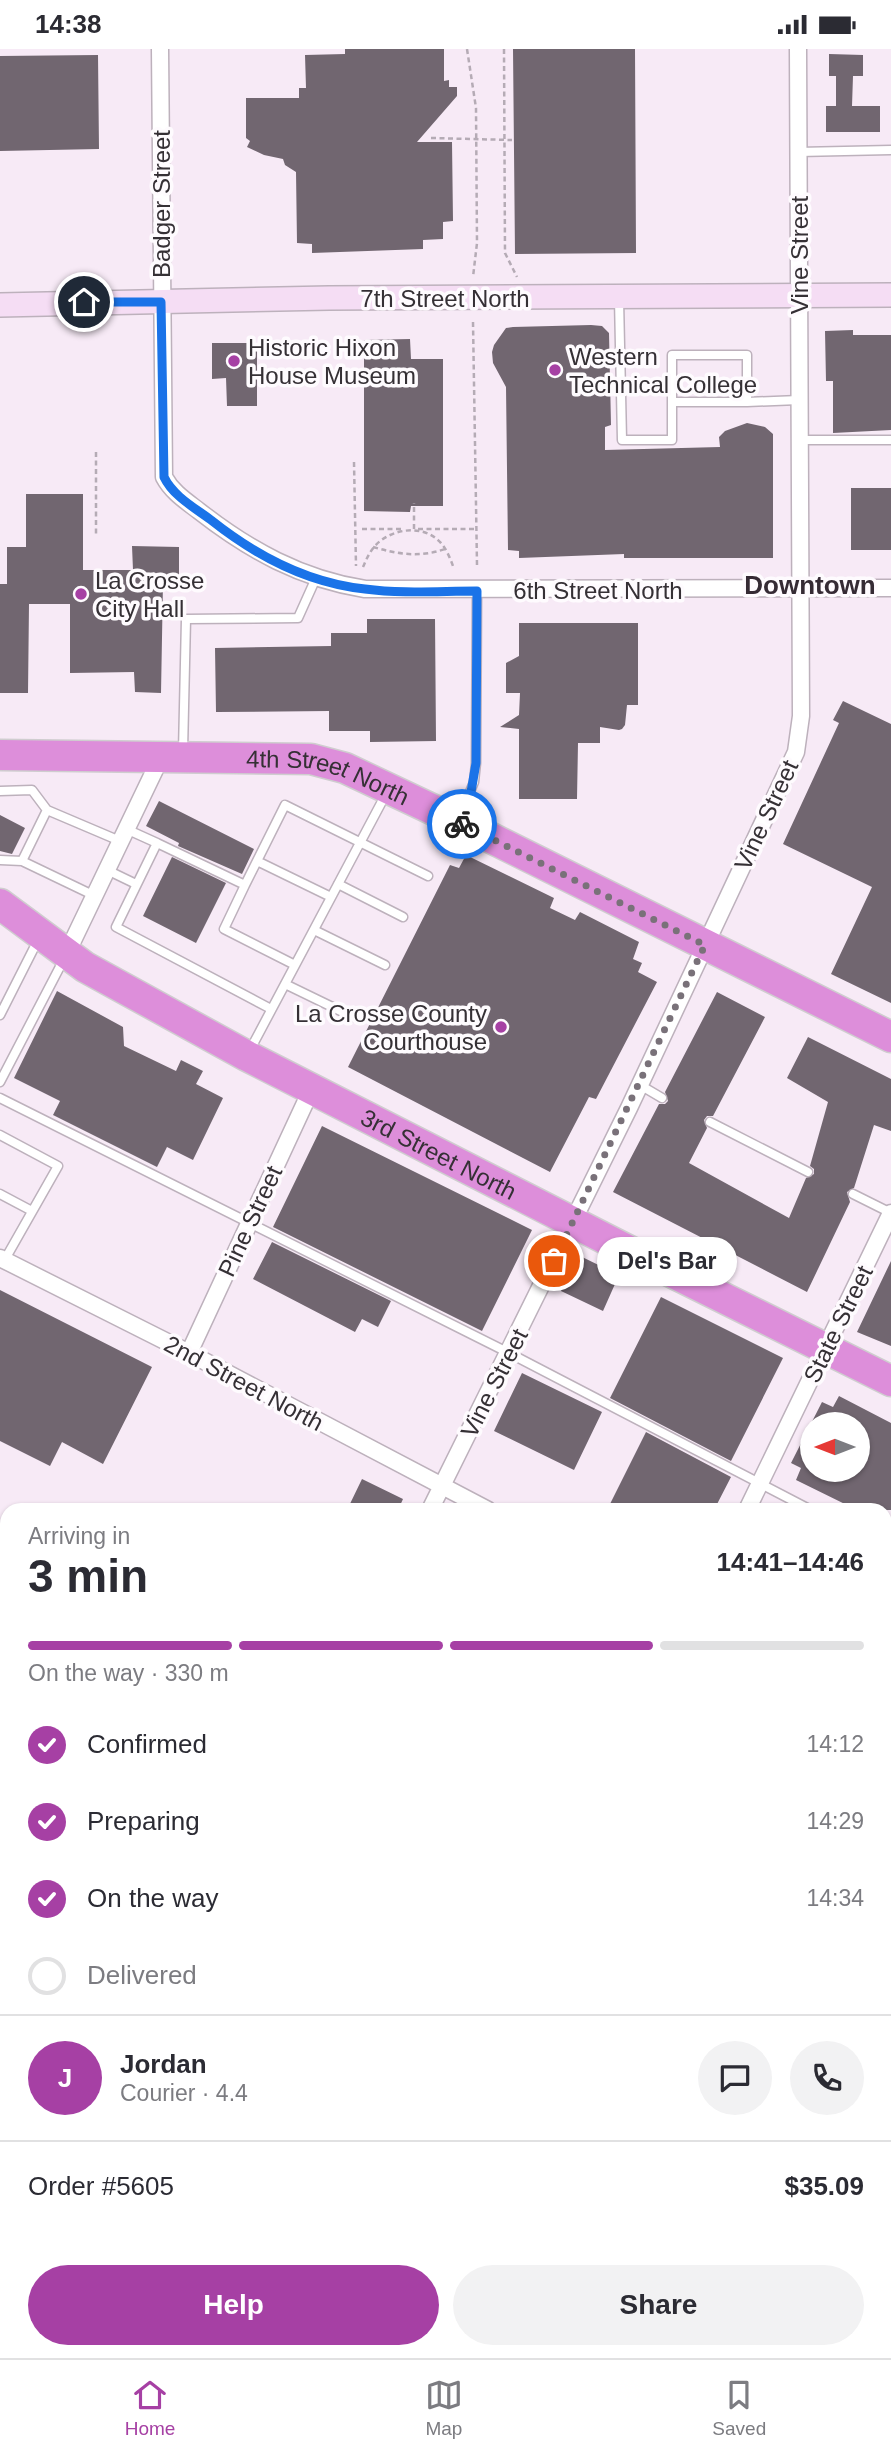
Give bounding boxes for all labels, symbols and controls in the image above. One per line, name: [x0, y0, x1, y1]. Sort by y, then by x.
text: 14:38: [35, 9, 102, 39]
street label: Badger Street: [148, 130, 175, 278]
street label: Vine Street: [786, 196, 813, 314]
pin: [54, 272, 114, 332]
icon: home: [65, 283, 103, 321]
street label: 7th Street North: [360, 285, 530, 312]
place label: Historic Hixon House Museum: [248, 334, 416, 389]
place label: Western Technical College: [569, 343, 757, 398]
marker: Historic Hixon House Museum: [226, 353, 242, 369]
marker: Western Technical College: [547, 362, 563, 378]
place label: La Crosse City Hall: [95, 567, 204, 622]
district label: Downtown: [744, 570, 876, 600]
street label: 6th Street North: [513, 577, 683, 604]
marker: La Crosse City Hall: [73, 586, 89, 602]
street label: 4th Street North: [246, 745, 414, 810]
street label: Vine Street: [729, 755, 803, 874]
courier: [427, 789, 497, 859]
icon: bike: [443, 805, 481, 843]
place label: La Crosse County Courthouse: [295, 1000, 487, 1055]
marker: La Crosse County Courthouse: [493, 1019, 509, 1035]
street label: 3rd Street North: [357, 1103, 521, 1205]
street label: Pine Street: [213, 1161, 287, 1281]
pin: [524, 1231, 584, 1291]
callout: Del's Bar: [596, 1237, 736, 1285]
icon: bag: [535, 1242, 573, 1280]
text: Del's Bar: [618, 1248, 716, 1274]
street label: State Street: [798, 1261, 878, 1387]
street label: Vine Street: [455, 1324, 533, 1442]
street label: 2nd Street North: [160, 1330, 328, 1436]
north arrow: [800, 1412, 870, 1482]
map controls: [800, 1412, 870, 1482]
text: Arriving in: [28, 1523, 130, 1549]
text: 14:41–14:46: [717, 1547, 864, 1577]
text: 3 min: [28, 1550, 148, 1602]
text: On the way · 330 m: [28, 1660, 229, 1686]
icon: check: [28, 1726, 66, 1764]
text: Confirmed: [87, 1729, 207, 1759]
text: 14:12: [806, 1731, 864, 1757]
icon: check: [28, 1803, 66, 1841]
text: Preparing: [87, 1806, 200, 1836]
text: 14:29: [806, 1808, 864, 1834]
icon: check: [28, 1880, 66, 1918]
text: On the way: [87, 1883, 219, 1913]
text: 14:34: [806, 1885, 864, 1911]
text: Delivered: [87, 1960, 197, 1990]
button: chat: [698, 2041, 772, 2115]
button: phone: [790, 2041, 864, 2115]
text: Jordan: [120, 2049, 207, 2079]
text: J: [58, 2063, 72, 2093]
text: Courier · 4.4: [120, 2080, 248, 2106]
text: Order #5605: [28, 2171, 174, 2201]
text: $35.09: [784, 2171, 864, 2201]
button: Help: [28, 2265, 439, 2345]
button: Share: [453, 2265, 864, 2345]
tab: Home: [125, 2376, 175, 2440]
tab: Map: [425, 2376, 463, 2440]
tab: Saved: [712, 2376, 766, 2440]

